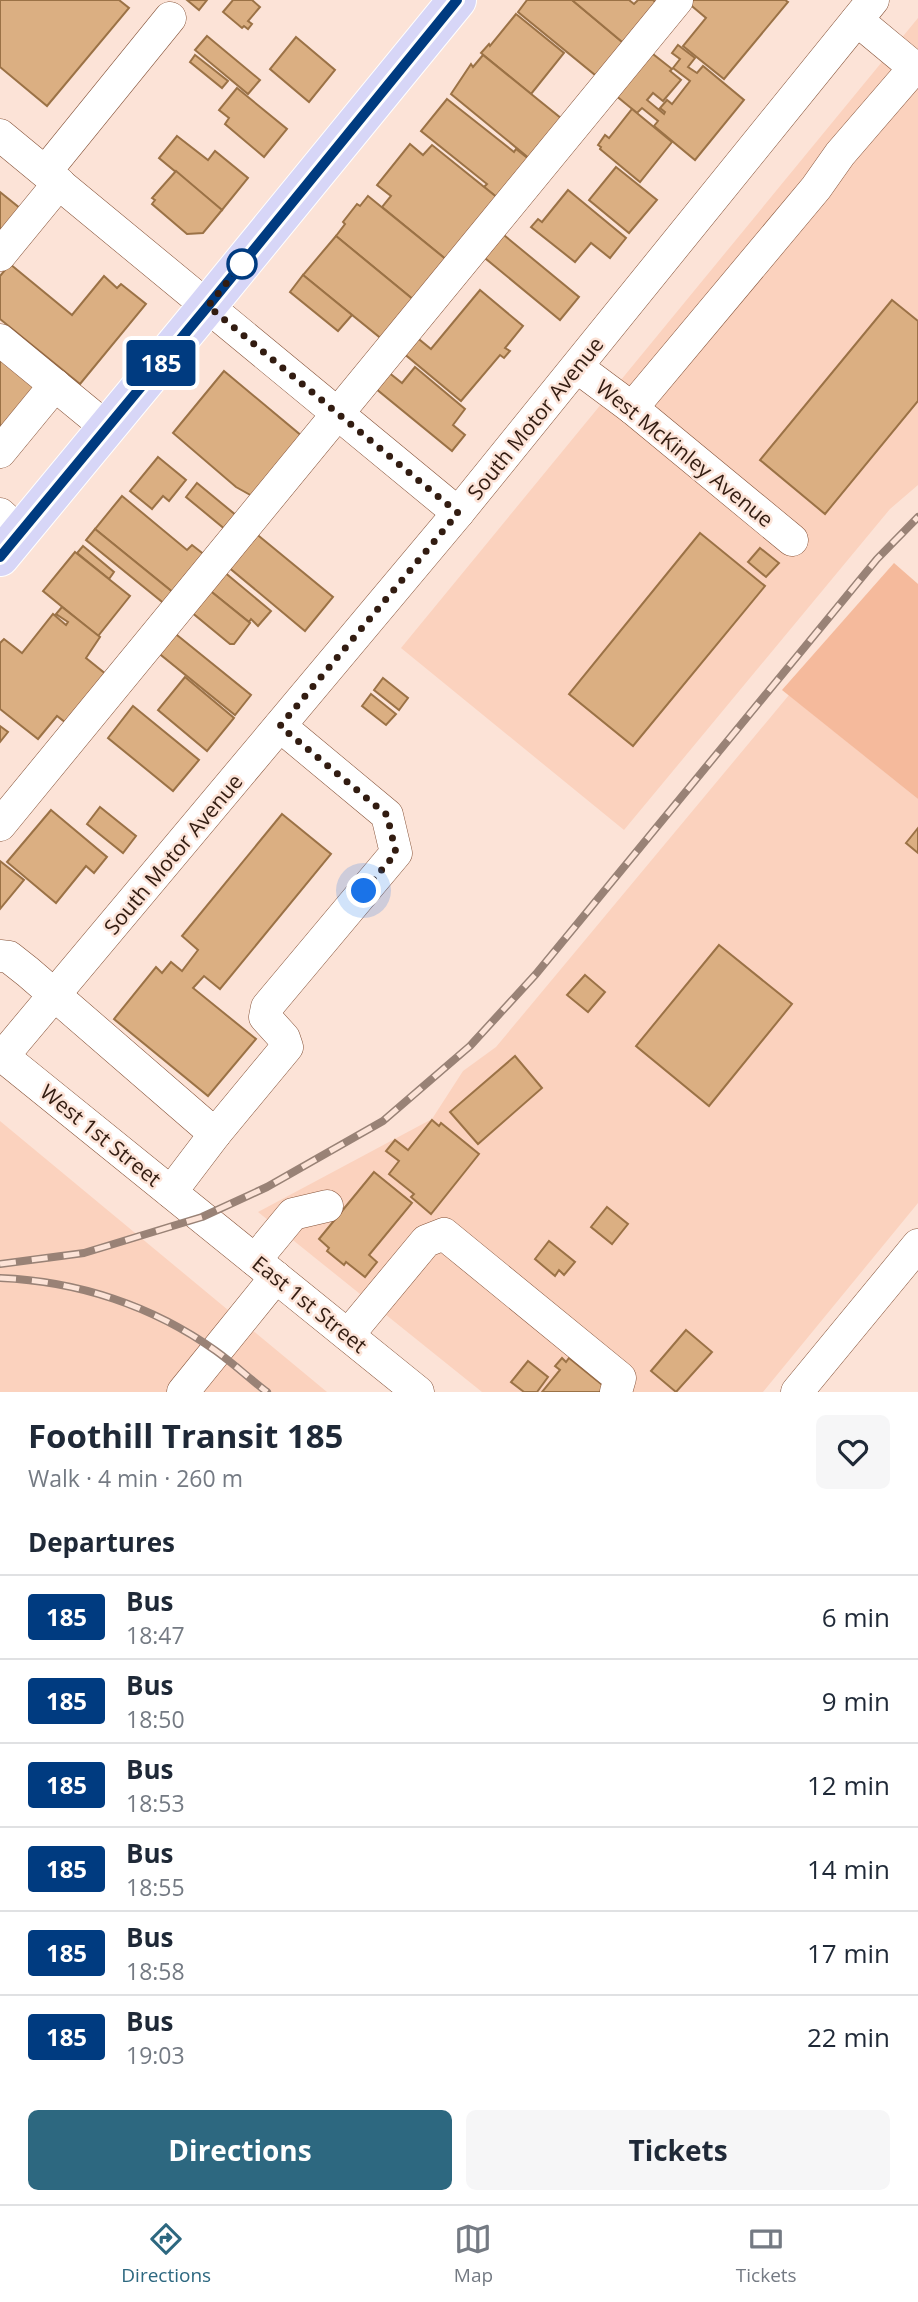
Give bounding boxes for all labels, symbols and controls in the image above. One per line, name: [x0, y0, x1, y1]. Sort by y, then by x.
unlabelled marker: [227, 249, 257, 279]
street label: South Motor Avenue: [461, 331, 609, 505]
line badge: 185: [121, 340, 201, 386]
text: 185: [140, 346, 182, 379]
street label: West McKinley Avenue: [591, 373, 779, 533]
street label: South Motor Avenue: [97, 768, 249, 940]
your location: [346, 873, 381, 908]
street label: West 1st Street: [35, 1078, 167, 1192]
street label: East 1st Street: [247, 1249, 373, 1359]
text: Foothill Transit 185: [28, 1413, 343, 1458]
button: heart: [816, 1415, 890, 1489]
text: Walk · 4 min · 260 m: [28, 1462, 243, 1494]
text: Departures: [28, 1524, 175, 1560]
text: Bus: [126, 1583, 173, 1619]
text: 6 min: [822, 1599, 890, 1635]
text: 185: [46, 1600, 87, 1633]
text: 18:47: [126, 1619, 185, 1651]
text: Bus: [126, 1667, 173, 1703]
text: 9 min: [822, 1683, 890, 1719]
text: 185: [46, 1684, 87, 1717]
text: 18:50: [126, 1703, 185, 1735]
text: Bus: [126, 1751, 173, 1787]
text: 12 min: [807, 1767, 890, 1803]
text: 185: [46, 1768, 87, 1801]
text: 18:53: [126, 1787, 185, 1819]
text: Bus: [126, 1835, 173, 1871]
text: 14 min: [807, 1851, 890, 1887]
text: 185: [46, 1852, 87, 1885]
text: 18:55: [126, 1871, 185, 1903]
text: Bus: [126, 1919, 173, 1955]
text: 17 min: [807, 1935, 890, 1971]
text: 185: [46, 1936, 87, 1969]
text: 18:58: [126, 1955, 185, 1987]
text: Bus: [126, 2003, 173, 2039]
text: 22 min: [807, 2019, 890, 2055]
text: 185: [46, 2020, 87, 2053]
text: 19:03: [126, 2039, 185, 2071]
button: Directions: [28, 2110, 452, 2190]
button: Tickets: [466, 2110, 890, 2190]
tab: Directions: [121, 2220, 211, 2288]
tab: Map: [454, 2220, 493, 2288]
tab: Tickets: [736, 2220, 797, 2288]

